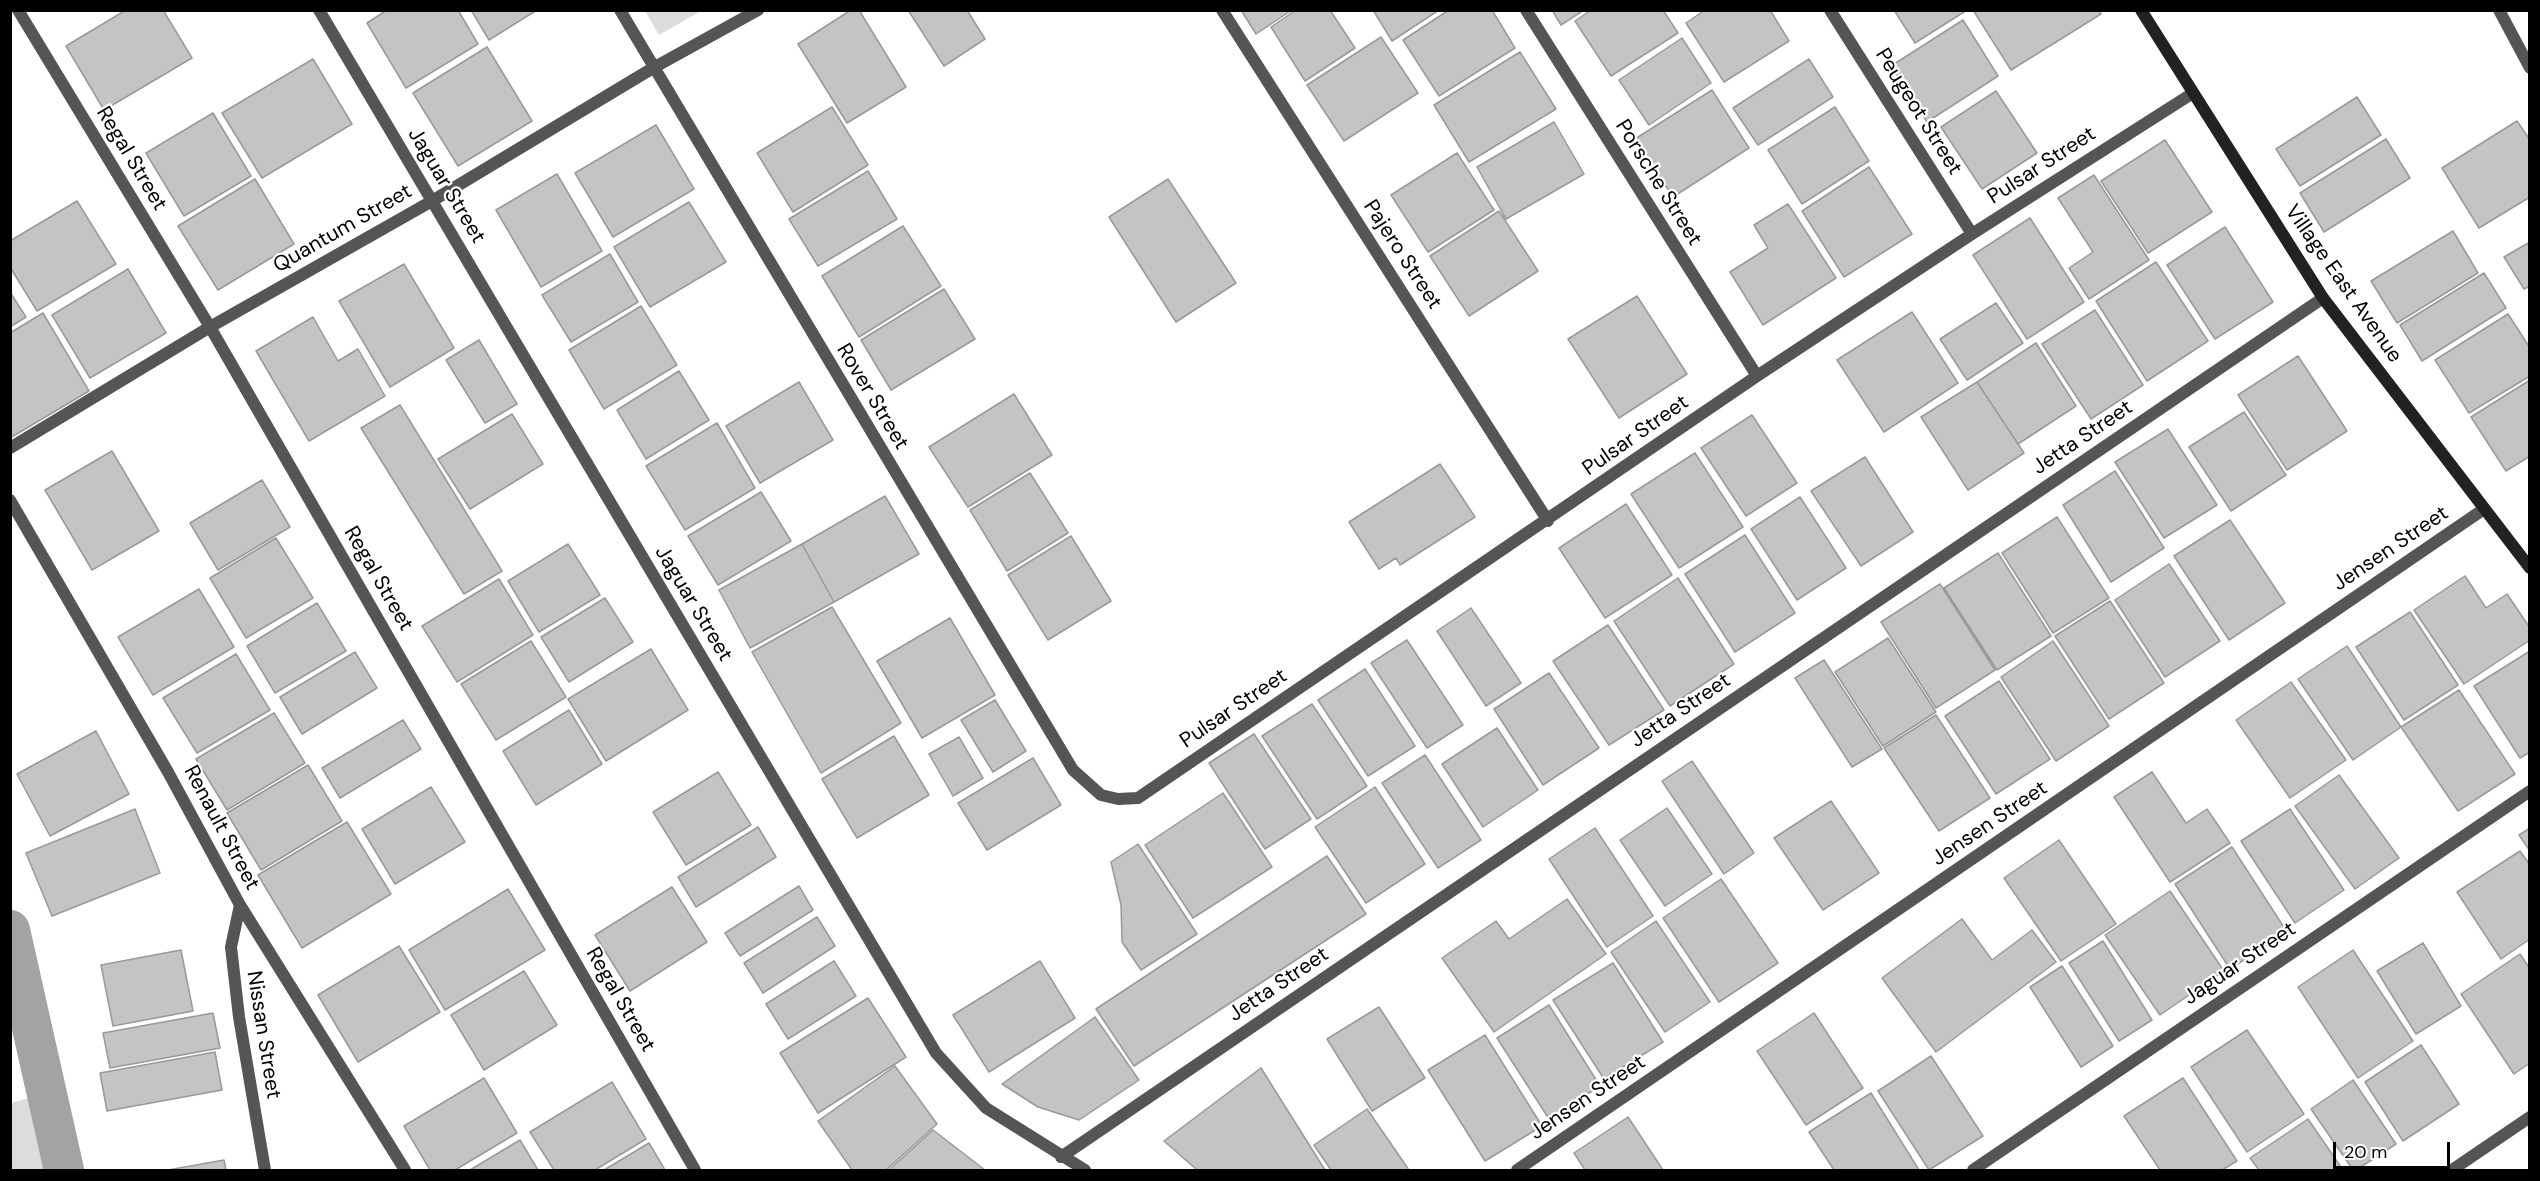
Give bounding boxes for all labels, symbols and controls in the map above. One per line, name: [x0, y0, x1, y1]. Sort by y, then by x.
street label: Peugeot Street: [1869, 44, 1967, 180]
street label: Regal Street: [90, 103, 172, 215]
street label: Porsche Street: [1609, 115, 1707, 251]
street label: Pulsar Street: [1983, 122, 2101, 210]
street label: Jaguar Street: [402, 124, 490, 248]
street label: Quantum Street: [269, 179, 417, 279]
street label: Pajero Street: [1357, 196, 1447, 314]
street label: Village East Avenue: [2279, 200, 2407, 368]
street label: Rover Street: [831, 339, 913, 455]
street label: Pulsar Street: [1578, 390, 1694, 482]
street label: Jetta Street: [2028, 395, 2138, 481]
street label: Jensen Street: [2328, 501, 2454, 597]
street label: Regal Street: [338, 522, 418, 636]
street label: Jaguar Street: [649, 542, 737, 666]
street label: Pulsar Street: [1176, 664, 1292, 754]
street label: Jetta Street: [1626, 668, 1736, 754]
street label: Renault Street: [178, 761, 264, 895]
street label: Jensen Street: [1927, 776, 2053, 872]
street label: Jaguar Street: [2179, 917, 2301, 1011]
street label: Jetta Street: [1224, 942, 1334, 1028]
street label: Regal Street: [580, 943, 660, 1057]
street label: Nissan Street: [240, 969, 286, 1101]
street label: Jensen Street: [1525, 1050, 1651, 1146]
scale bar: [2336, 1130, 2453, 1168]
text: 20 m: [2344, 1140, 2387, 1164]

